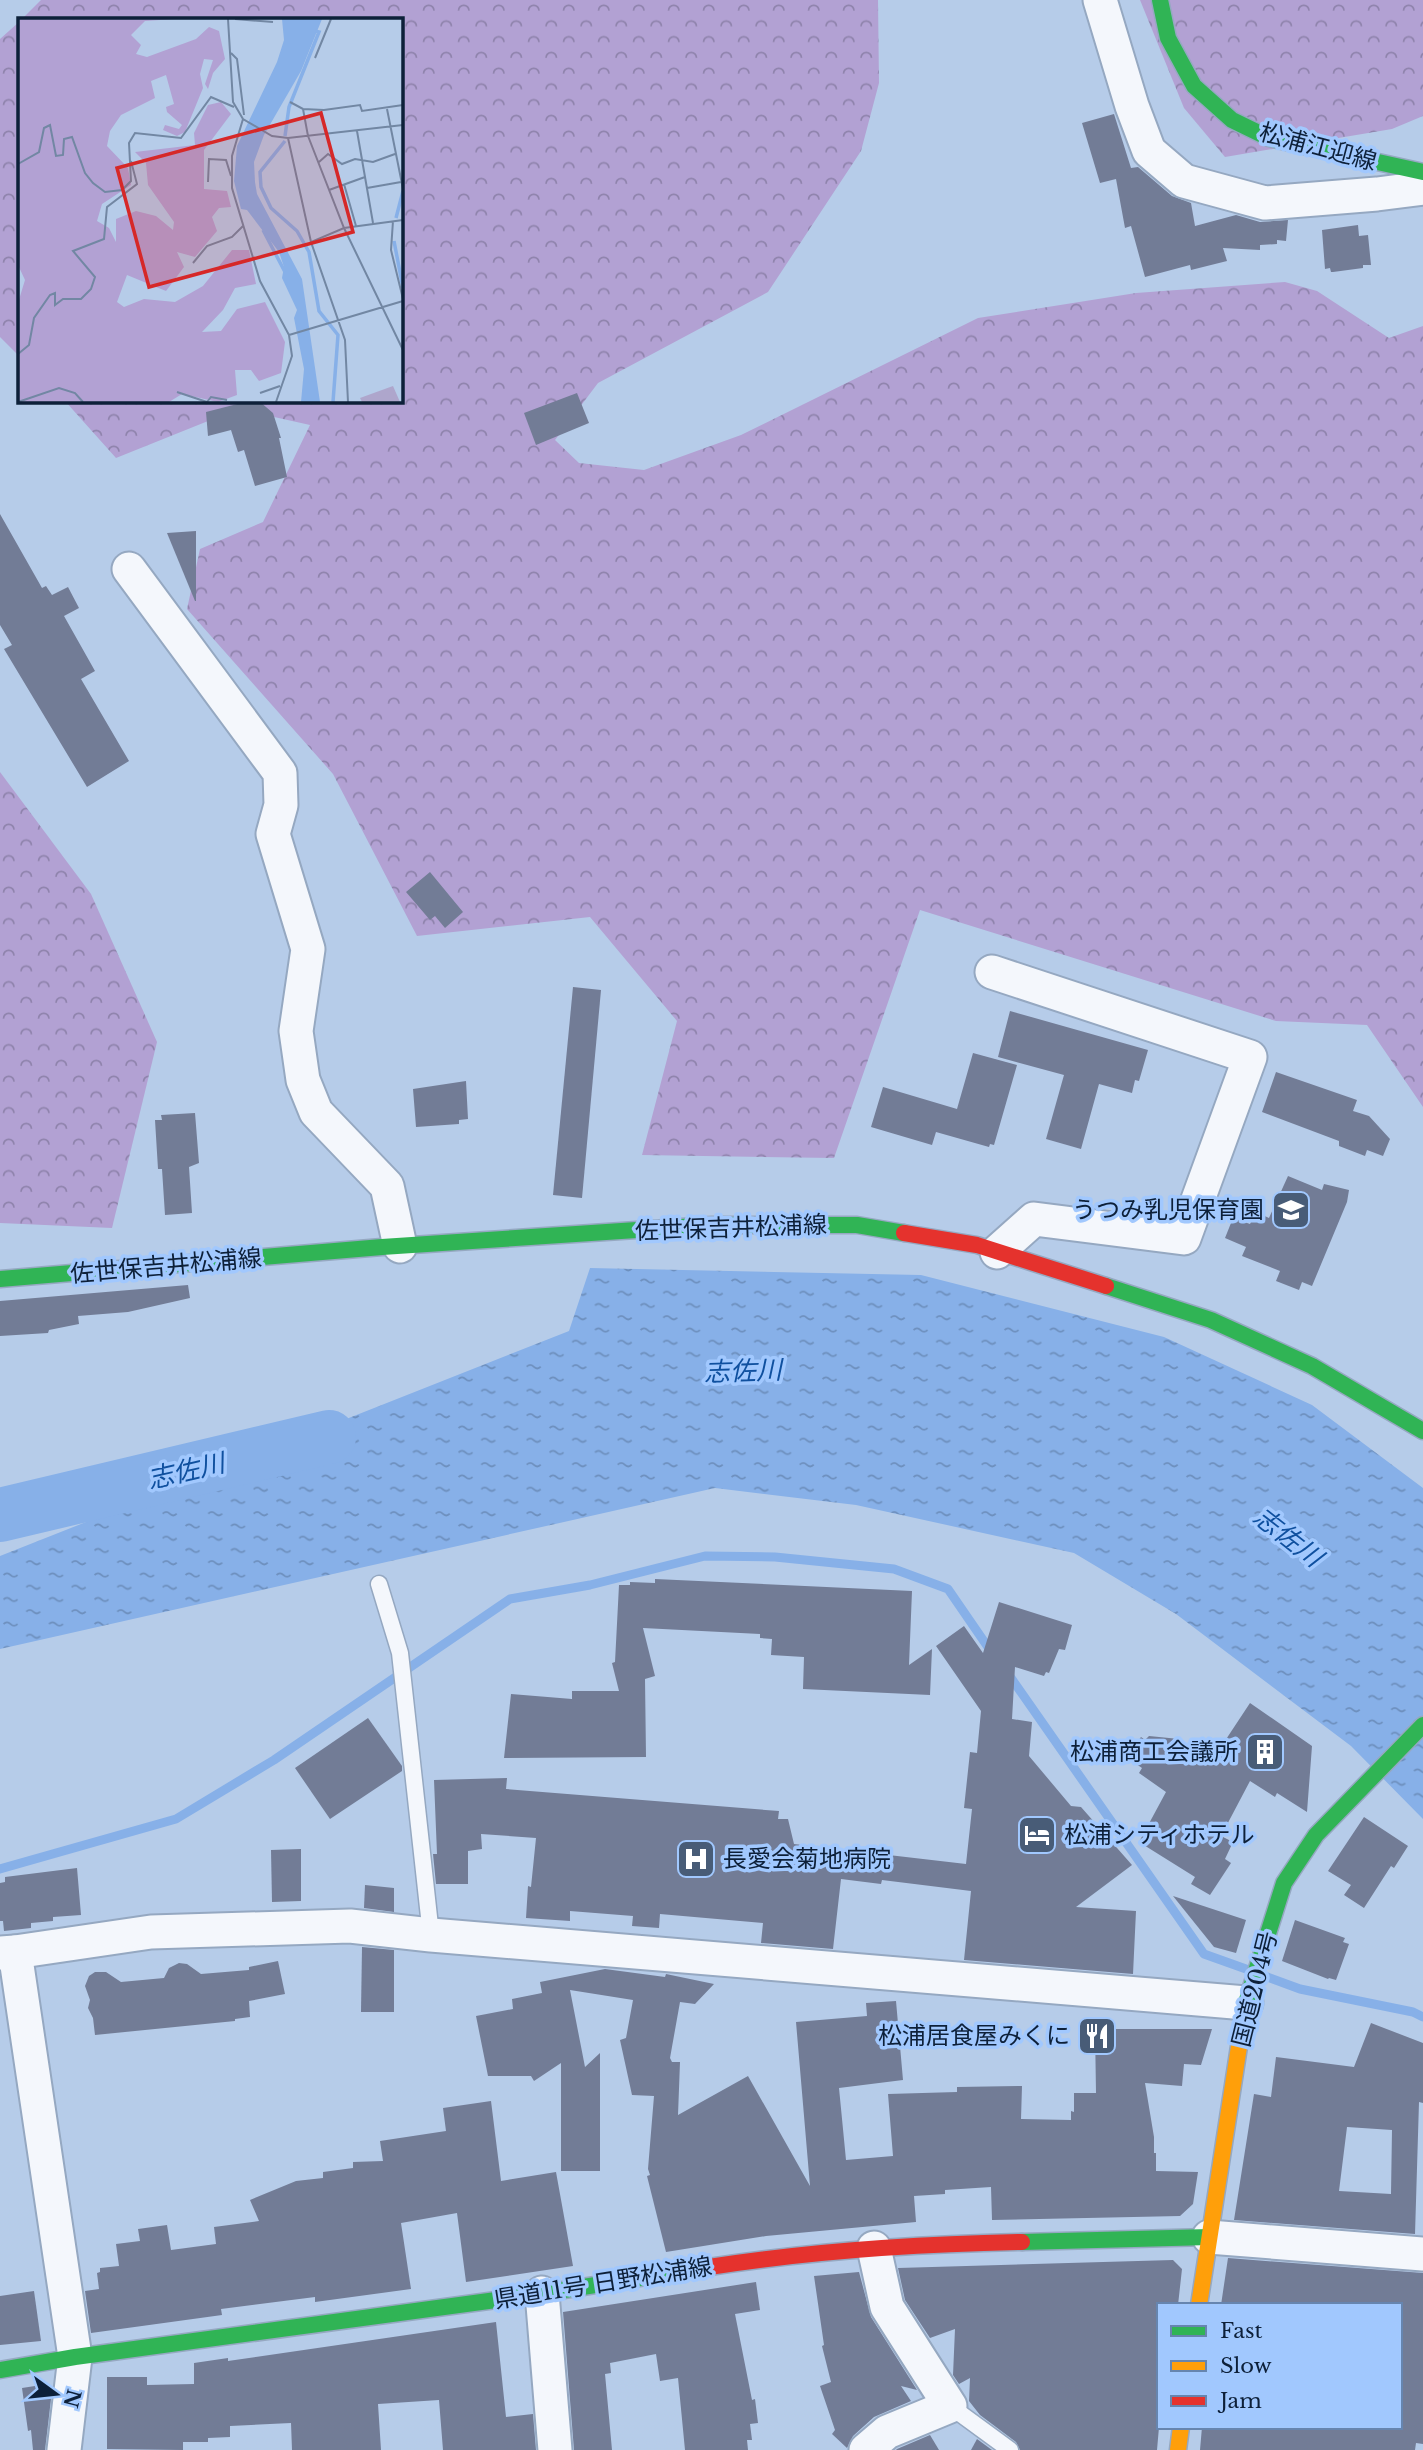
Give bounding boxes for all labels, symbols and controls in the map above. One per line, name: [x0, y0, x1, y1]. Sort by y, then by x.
inset map: [18, 18, 402, 402]
street label: 松浦江迎線: [1256, 117, 1380, 176]
school or university icon: うつみ乳児保育園: [1270, 1189, 1312, 1231]
place label: うつみ乳児保育園: [1072, 1195, 1264, 1224]
street label: 佐世保吉井松浦線: [635, 1210, 827, 1245]
street label: 佐世保吉井松浦線: [69, 1243, 263, 1288]
water label: 志佐川: [703, 1354, 786, 1388]
water label: 志佐川: [144, 1446, 231, 1495]
water label: 志佐川: [1247, 1500, 1331, 1575]
building icon: 松浦商工会議所: [1244, 1731, 1286, 1773]
place label: 松浦商工会議所: [1070, 1737, 1238, 1766]
hotel icon: 松浦シティホテル: [1016, 1814, 1058, 1856]
place label: 松浦シティホテル: [1064, 1820, 1255, 1849]
hospital icon: 長愛会菊地病院: [675, 1838, 717, 1880]
place label: 長愛会菊地病院: [723, 1844, 891, 1873]
street label: 国道204号: [1226, 1928, 1283, 2050]
restaurant icon: 松浦居食屋みくに: [1076, 2015, 1118, 2057]
place label: 松浦居食屋みくに: [878, 2021, 1070, 2050]
street label: 県道11号 日野松浦線: [492, 2251, 714, 2314]
legend: [1157, 2303, 1402, 2429]
text: Fast: [1220, 2318, 1262, 2344]
text: Slow: [1220, 2353, 1272, 2379]
north arrow: [21, 2359, 91, 2429]
text: N: [58, 2387, 85, 2410]
text: Jam: [1217, 2388, 1262, 2414]

